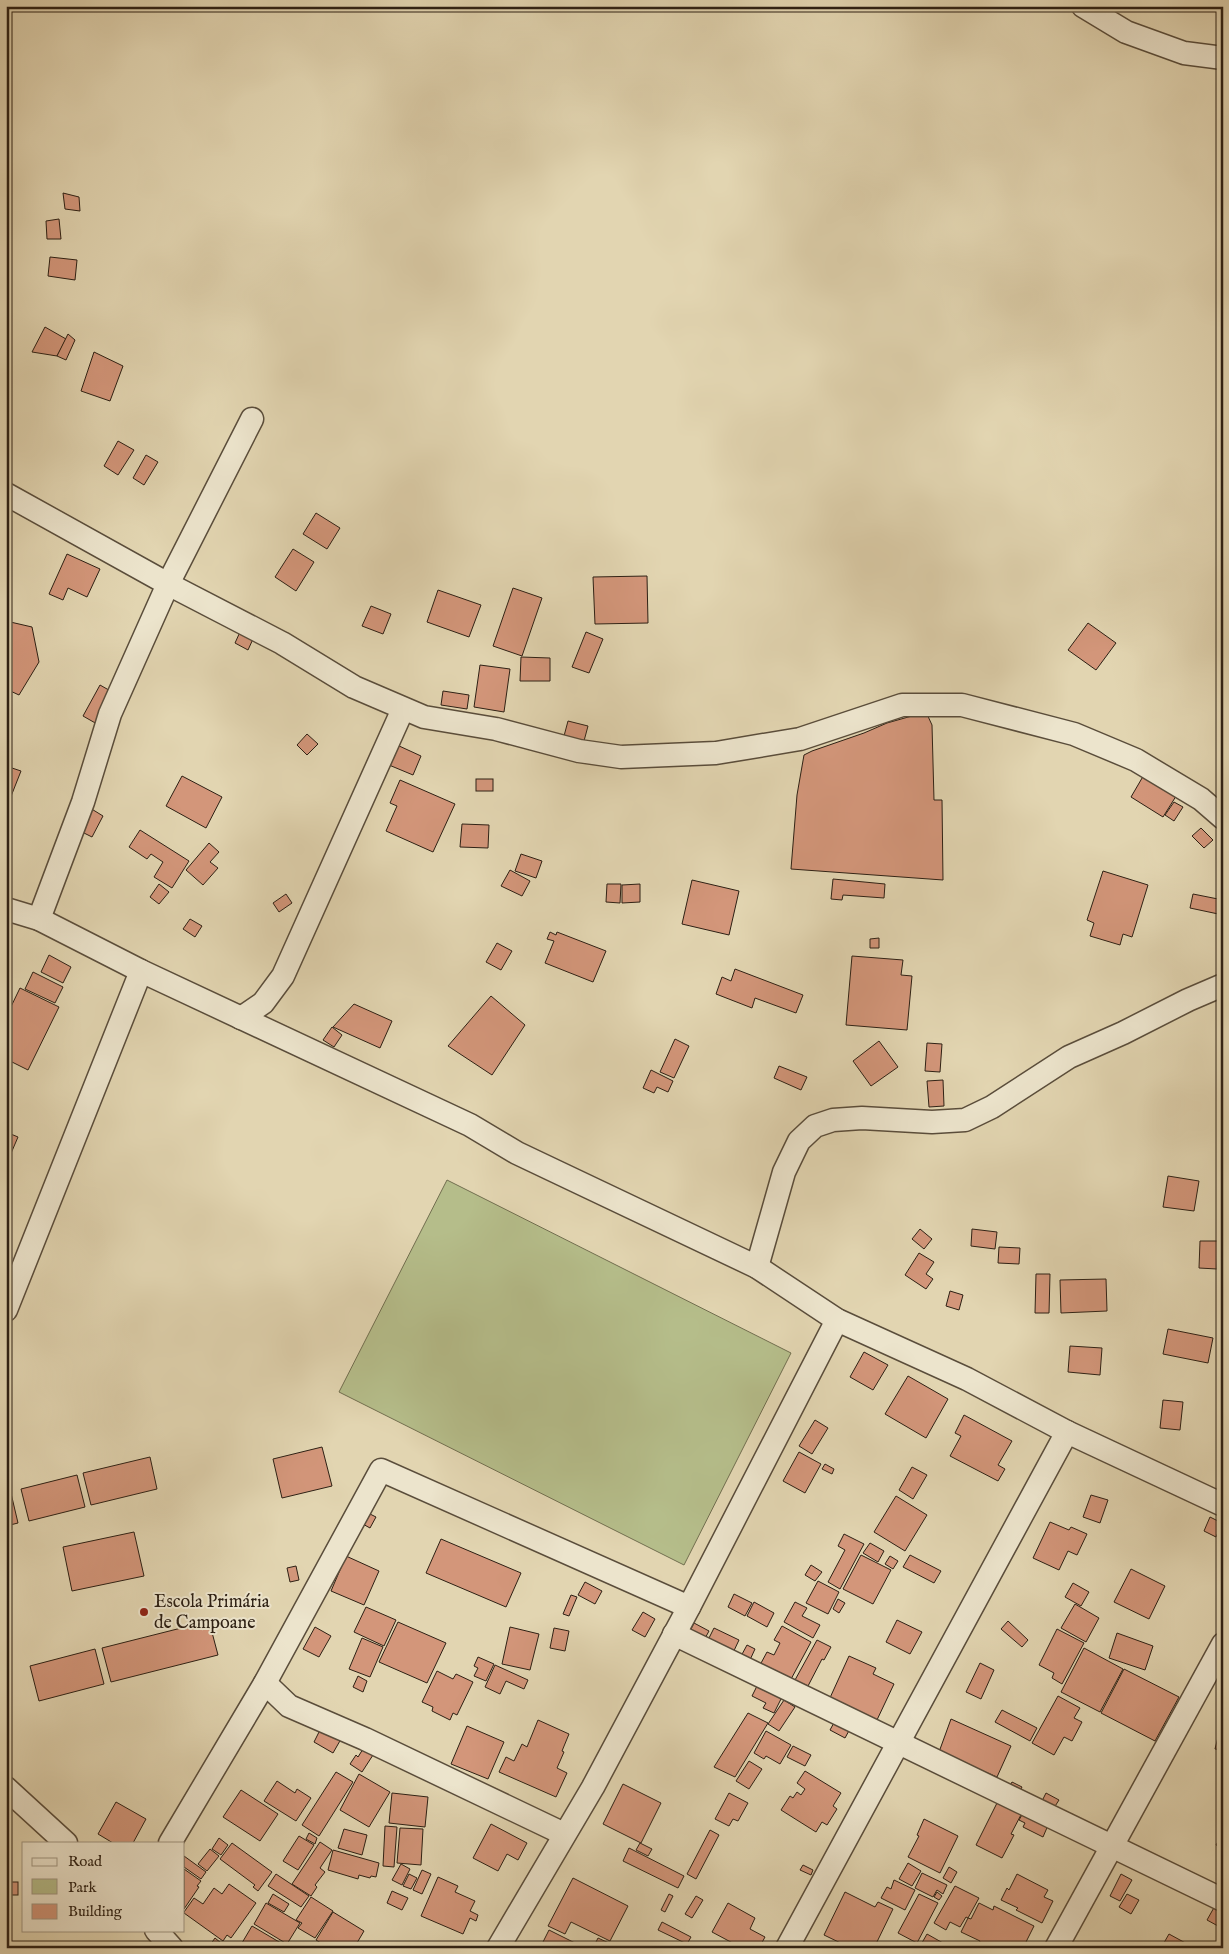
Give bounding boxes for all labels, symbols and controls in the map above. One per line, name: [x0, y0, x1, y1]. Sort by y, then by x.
place label: Escola Primária de Campoane: [154, 1591, 270, 1635]
marker: Escola Primária de Campoane: [138, 1606, 150, 1618]
legend: [22, 1842, 185, 1932]
text: Road: [68, 1852, 103, 1871]
text: Park: [68, 1878, 98, 1897]
text: Building: [68, 1902, 123, 1921]

